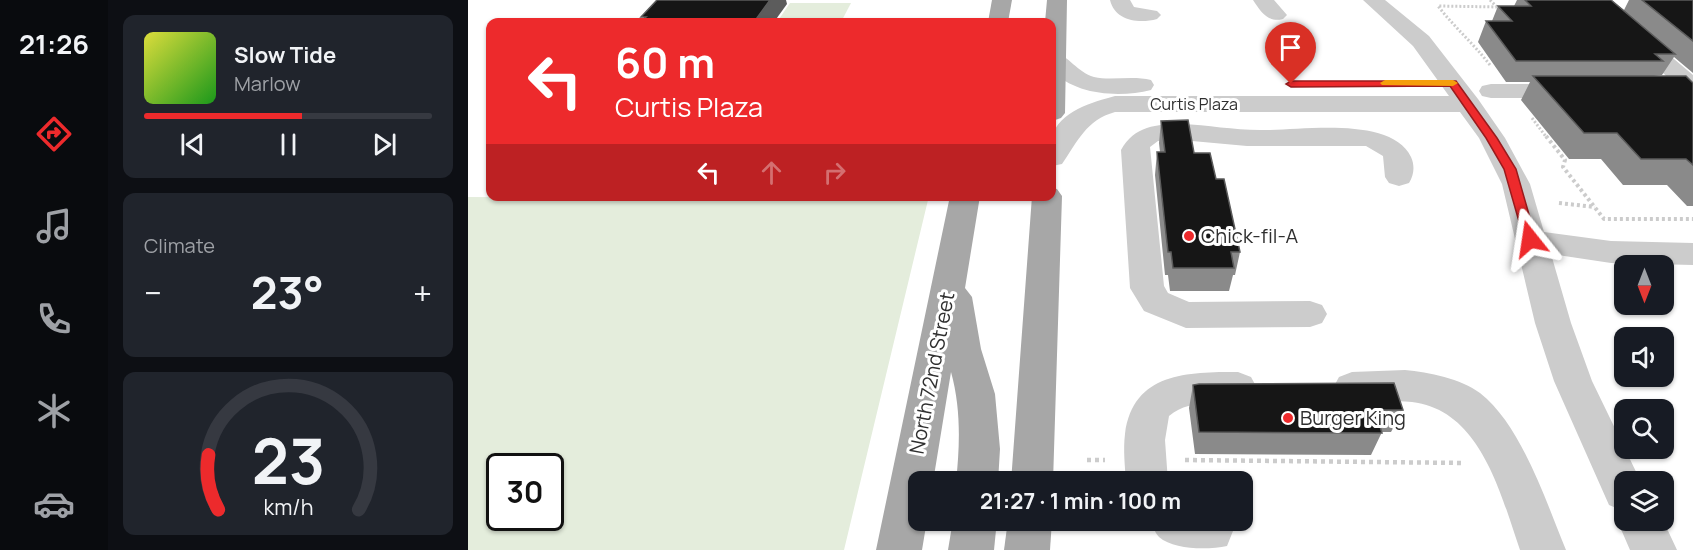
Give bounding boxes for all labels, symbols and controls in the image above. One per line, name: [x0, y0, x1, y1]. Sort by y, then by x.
pin: [1265, 22, 1316, 84]
text: 21:26: [19, 25, 89, 62]
icon: arrive: [1274, 31, 1307, 64]
text: 60 m: [615, 33, 715, 91]
text: Slow Tide: [234, 40, 336, 70]
icon: left: [516, 42, 594, 120]
text: Marlow: [234, 70, 301, 97]
text: Curtis Plaza: [615, 88, 763, 125]
street label: Curtis Plaza: [1150, 93, 1238, 115]
icon: directions: [33, 113, 75, 155]
icon: previous: [176, 128, 209, 161]
icon: pause: [272, 128, 305, 161]
icon: next: [368, 128, 401, 161]
icon: left: [692, 156, 725, 189]
icon: ahead: [755, 156, 788, 189]
icon: right: [818, 156, 851, 189]
icon: music: [33, 205, 75, 247]
position arrow: [1498, 207, 1562, 271]
place label: Chick-fil-A: [1201, 222, 1298, 249]
marker: Chick-fil-A: [1182, 229, 1196, 243]
text: Climate: [144, 232, 215, 259]
north arrow: [1614, 255, 1674, 315]
map controls: [1614, 255, 1674, 531]
text: 23°: [251, 261, 324, 323]
text: −: [144, 270, 162, 315]
text: +: [413, 270, 432, 315]
street label: North 72nd Street: [903, 290, 960, 456]
icon: phone: [33, 298, 75, 340]
button: sound: [1614, 327, 1674, 387]
icon: climate: [33, 390, 75, 432]
button: search: [1614, 399, 1674, 459]
place label: Burger King: [1300, 404, 1406, 431]
marker: Burger King: [1281, 411, 1295, 425]
text: 23: [251, 418, 325, 504]
speed limit sign: 30: [486, 453, 564, 531]
button: layers: [1614, 471, 1674, 531]
icon: car: [33, 483, 75, 525]
text: 21:27 · 1 min · 100 m: [980, 486, 1181, 516]
text: km/h: [263, 493, 313, 522]

